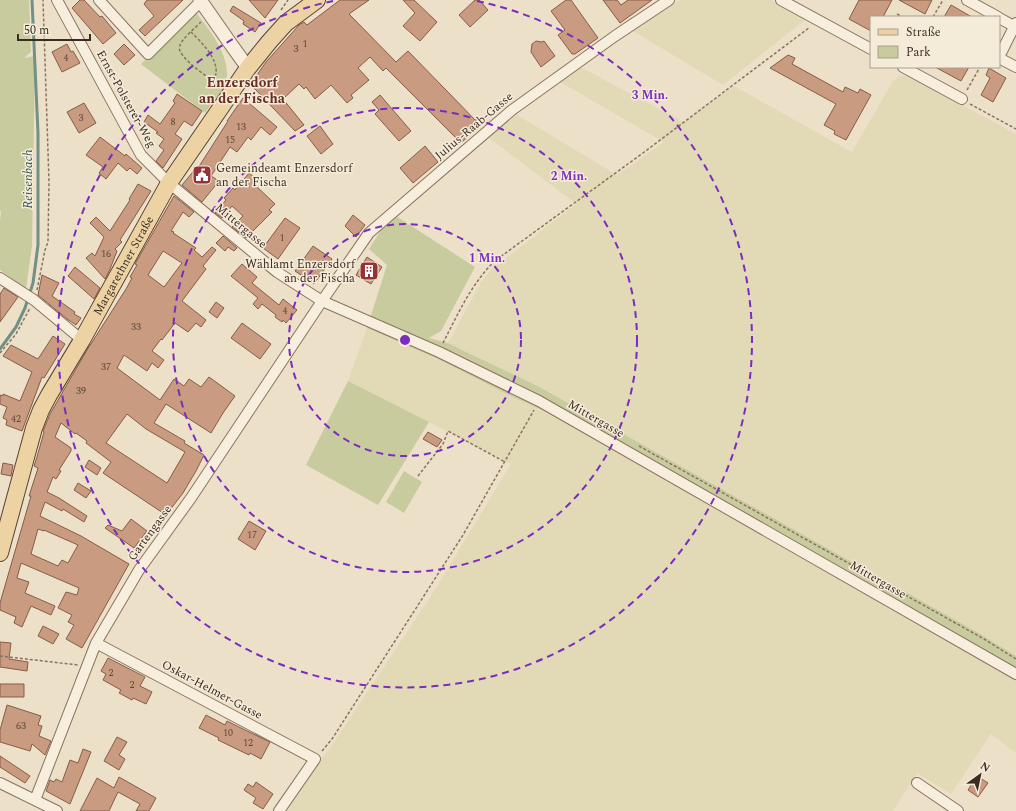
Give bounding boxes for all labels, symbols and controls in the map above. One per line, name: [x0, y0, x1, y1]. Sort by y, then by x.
scale bar: [18, 16, 90, 42]
legend: [870, 16, 1000, 68]
text: 50 m: [24, 21, 49, 40]
text: Straße: [906, 23, 941, 42]
house number: 1: [303, 36, 308, 52]
house number: 3: [294, 41, 299, 57]
text: Park: [906, 43, 931, 62]
street label: Ernst-Polsterer-Weg: [91, 47, 161, 151]
house number: 4: [64, 50, 69, 66]
district label: Enzersdorf an der Fischa: [199, 72, 286, 109]
text: 3 Min.: [632, 86, 668, 105]
street label: Julius-Raab-Gasse: [431, 87, 517, 165]
house number: 3: [79, 110, 84, 126]
house number: 8: [171, 114, 176, 130]
house number: 13: [236, 119, 246, 135]
house number: 15: [225, 132, 235, 148]
water label: Reisenbach: [18, 149, 38, 209]
place label: Gemeindeamt Enzersdorf an der Fischa: [216, 159, 353, 192]
public building icon: Gemeindeamt Enzersdorf an der Fischa: [191, 164, 213, 186]
text: 2 Min.: [551, 167, 587, 186]
street label: Mittergasse: [211, 199, 271, 254]
street label: Margarethner Straße: [88, 212, 159, 319]
house number: 1: [280, 230, 285, 246]
house number: 16: [101, 246, 111, 262]
text: 1 Min.: [469, 249, 505, 268]
place label: Wählamt Enzersdorf an der Fischa: [245, 255, 356, 288]
building icon: Wählamt Enzersdorf an der Fischa: [358, 260, 380, 282]
house number: 4: [283, 303, 288, 319]
house number: 33: [131, 319, 141, 335]
centre of rings: [398, 333, 412, 347]
house number: 37: [101, 359, 111, 375]
house number: 39: [76, 383, 86, 399]
street label: Mittergasse: [564, 395, 628, 443]
house number: 42: [11, 411, 21, 427]
street label: Gartengasse: [123, 501, 177, 565]
house number: 17: [247, 527, 257, 543]
street label: Mittergasse: [846, 556, 910, 604]
street label: Oskar-Helmer-Gasse: [158, 655, 266, 725]
house number: 2: [109, 665, 114, 681]
house number: 2: [130, 677, 135, 693]
house number: 63: [16, 718, 26, 734]
house number: 10: [223, 725, 233, 741]
house number: 12: [243, 735, 253, 751]
north arrow: [960, 755, 1000, 795]
text: N: [977, 757, 994, 777]

